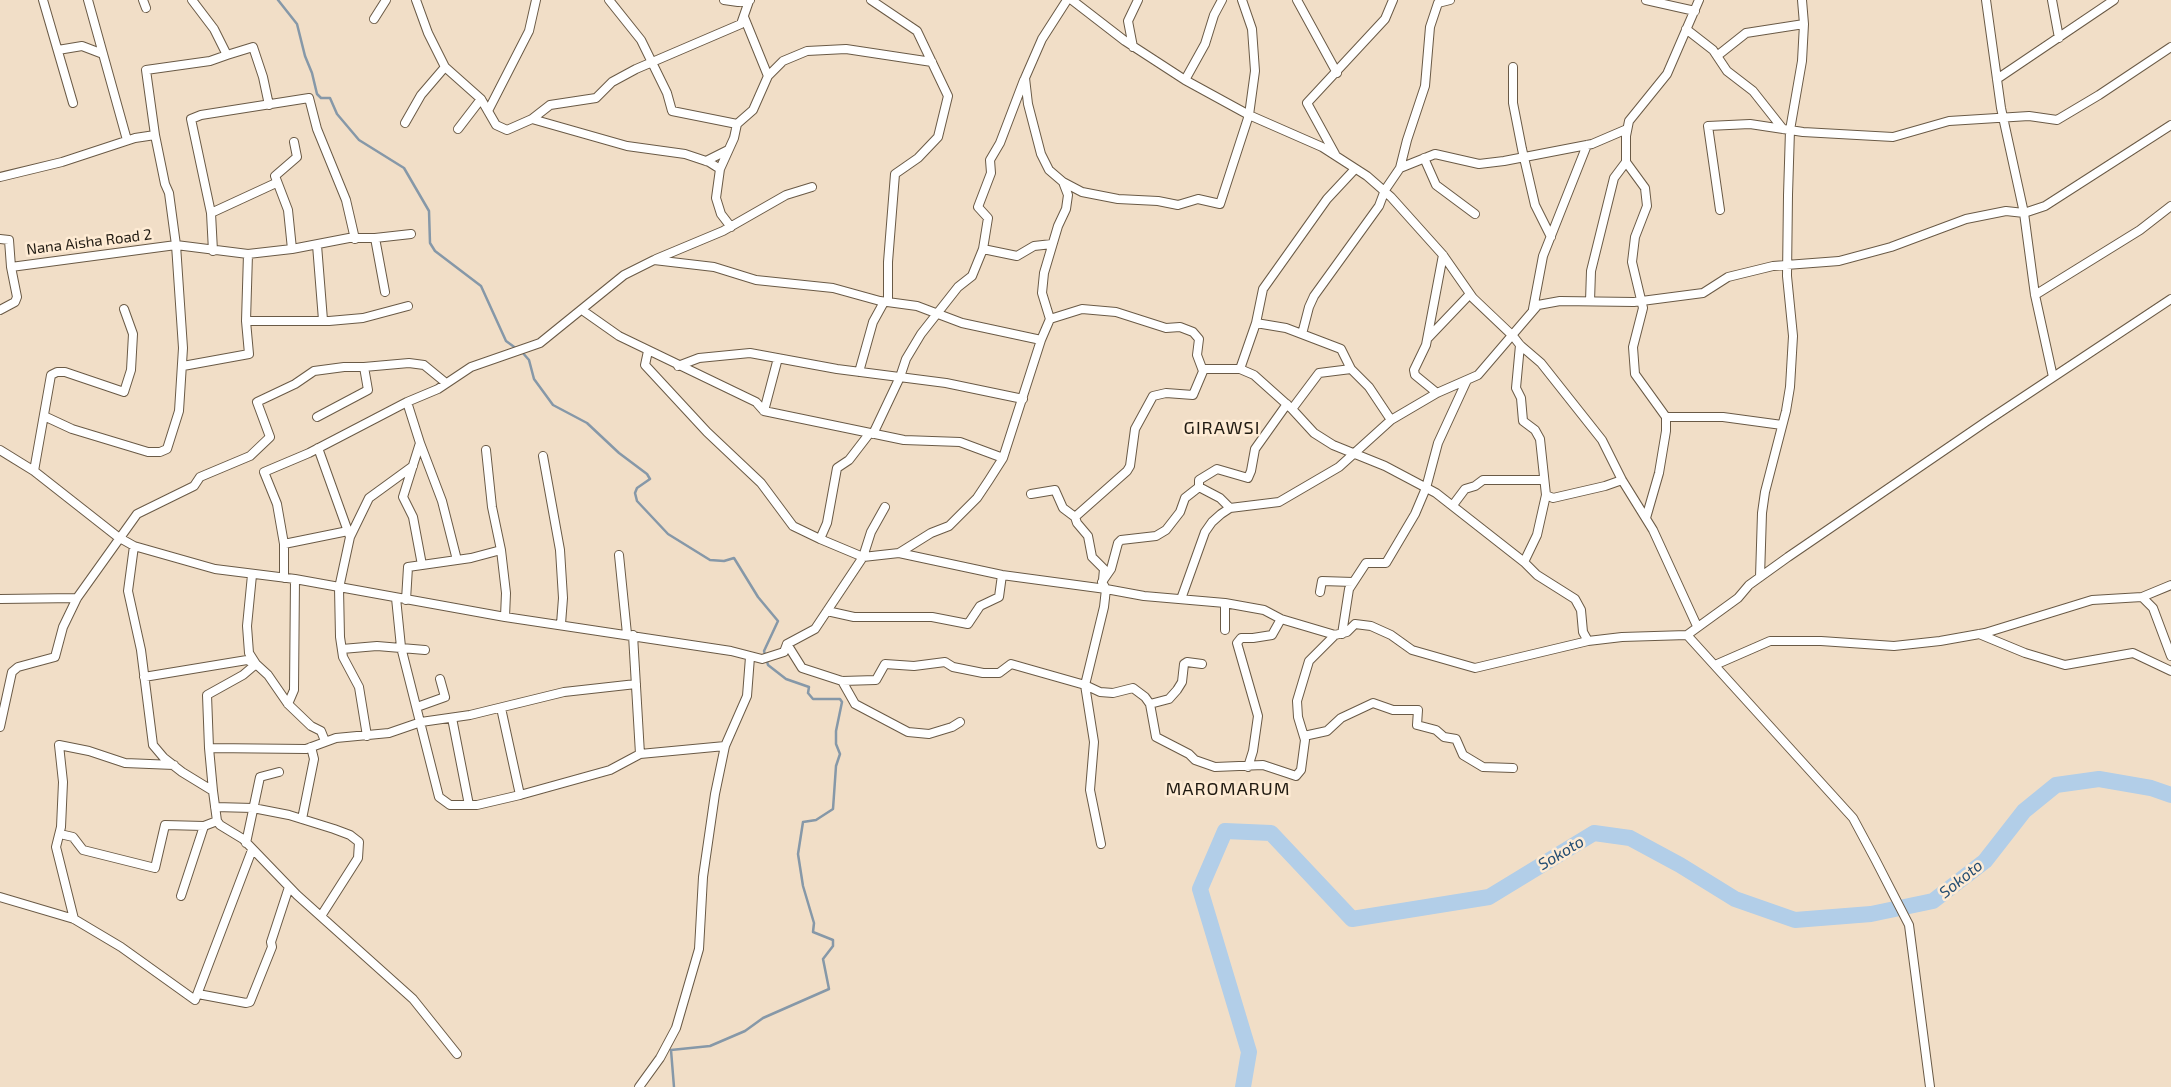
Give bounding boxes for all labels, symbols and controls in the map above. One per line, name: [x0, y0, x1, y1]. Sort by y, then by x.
street label: Nana Aisha Road 2: [25, 225, 153, 259]
district label: GIRAWSI: [1183, 417, 1261, 439]
district label: MAROMARUM: [1164, 778, 1292, 800]
water label: Sokoto: [1535, 832, 1587, 874]
water label: Sokoto: [1935, 856, 1987, 902]

